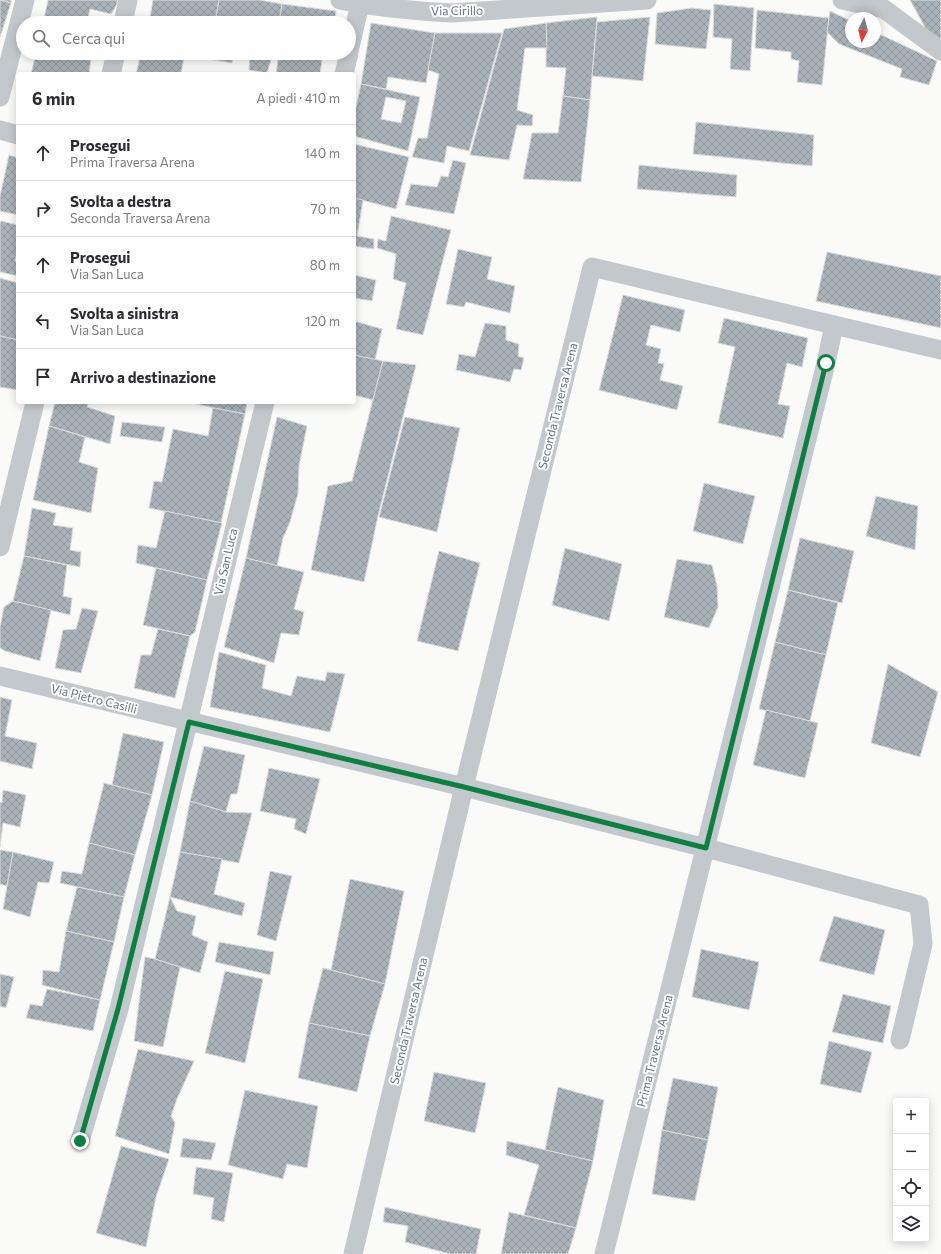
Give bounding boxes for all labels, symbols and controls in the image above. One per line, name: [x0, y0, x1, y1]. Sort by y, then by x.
street label: Via Cirillo: [431, 3, 483, 17]
north arrow: [845, 12, 881, 48]
search box: [16, 16, 356, 60]
icon: search: [30, 27, 52, 49]
text: Cerca qui: [62, 29, 125, 47]
text: 6 min: [32, 88, 75, 109]
text: A piedi · 410 m: [256, 90, 340, 106]
text: Prosegui: [70, 136, 130, 154]
icon: ahead: [32, 142, 54, 164]
text: 140 m: [304, 145, 340, 161]
text: Prima Traversa Arena: [70, 154, 195, 170]
text: Svolta a destra: [70, 192, 171, 210]
icon: right: [32, 198, 54, 220]
text: 70 m: [311, 201, 340, 217]
text: Seconda Traversa Arena: [70, 210, 210, 226]
text: Prosegui: [70, 248, 130, 266]
icon: ahead: [32, 254, 54, 276]
text: 80 m: [310, 257, 340, 273]
text: Via San Luca: [70, 266, 144, 282]
text: Svolta a sinistra: [70, 304, 179, 322]
icon: left: [32, 310, 54, 332]
text: 120 m: [305, 313, 340, 329]
text: Via San Luca: [70, 322, 144, 338]
street label: Seconda Traversa Arena: [535, 341, 579, 470]
route start: [817, 354, 835, 372]
icon: arrive: [32, 366, 54, 388]
text: Arrivo a destinazione: [70, 368, 216, 386]
street label: Via San Luca: [211, 527, 240, 597]
street label: Via Pietro Casilli: [50, 681, 139, 715]
street label: Seconda Traversa Arena: [387, 956, 429, 1085]
street label: Prima Traversa Arena: [633, 993, 675, 1108]
map controls: [893, 1098, 929, 1242]
button: +: [893, 1098, 929, 1134]
route end: [71, 1132, 89, 1150]
button: −: [893, 1134, 929, 1170]
button: locate: [893, 1170, 929, 1206]
button: layers: [893, 1206, 929, 1242]

